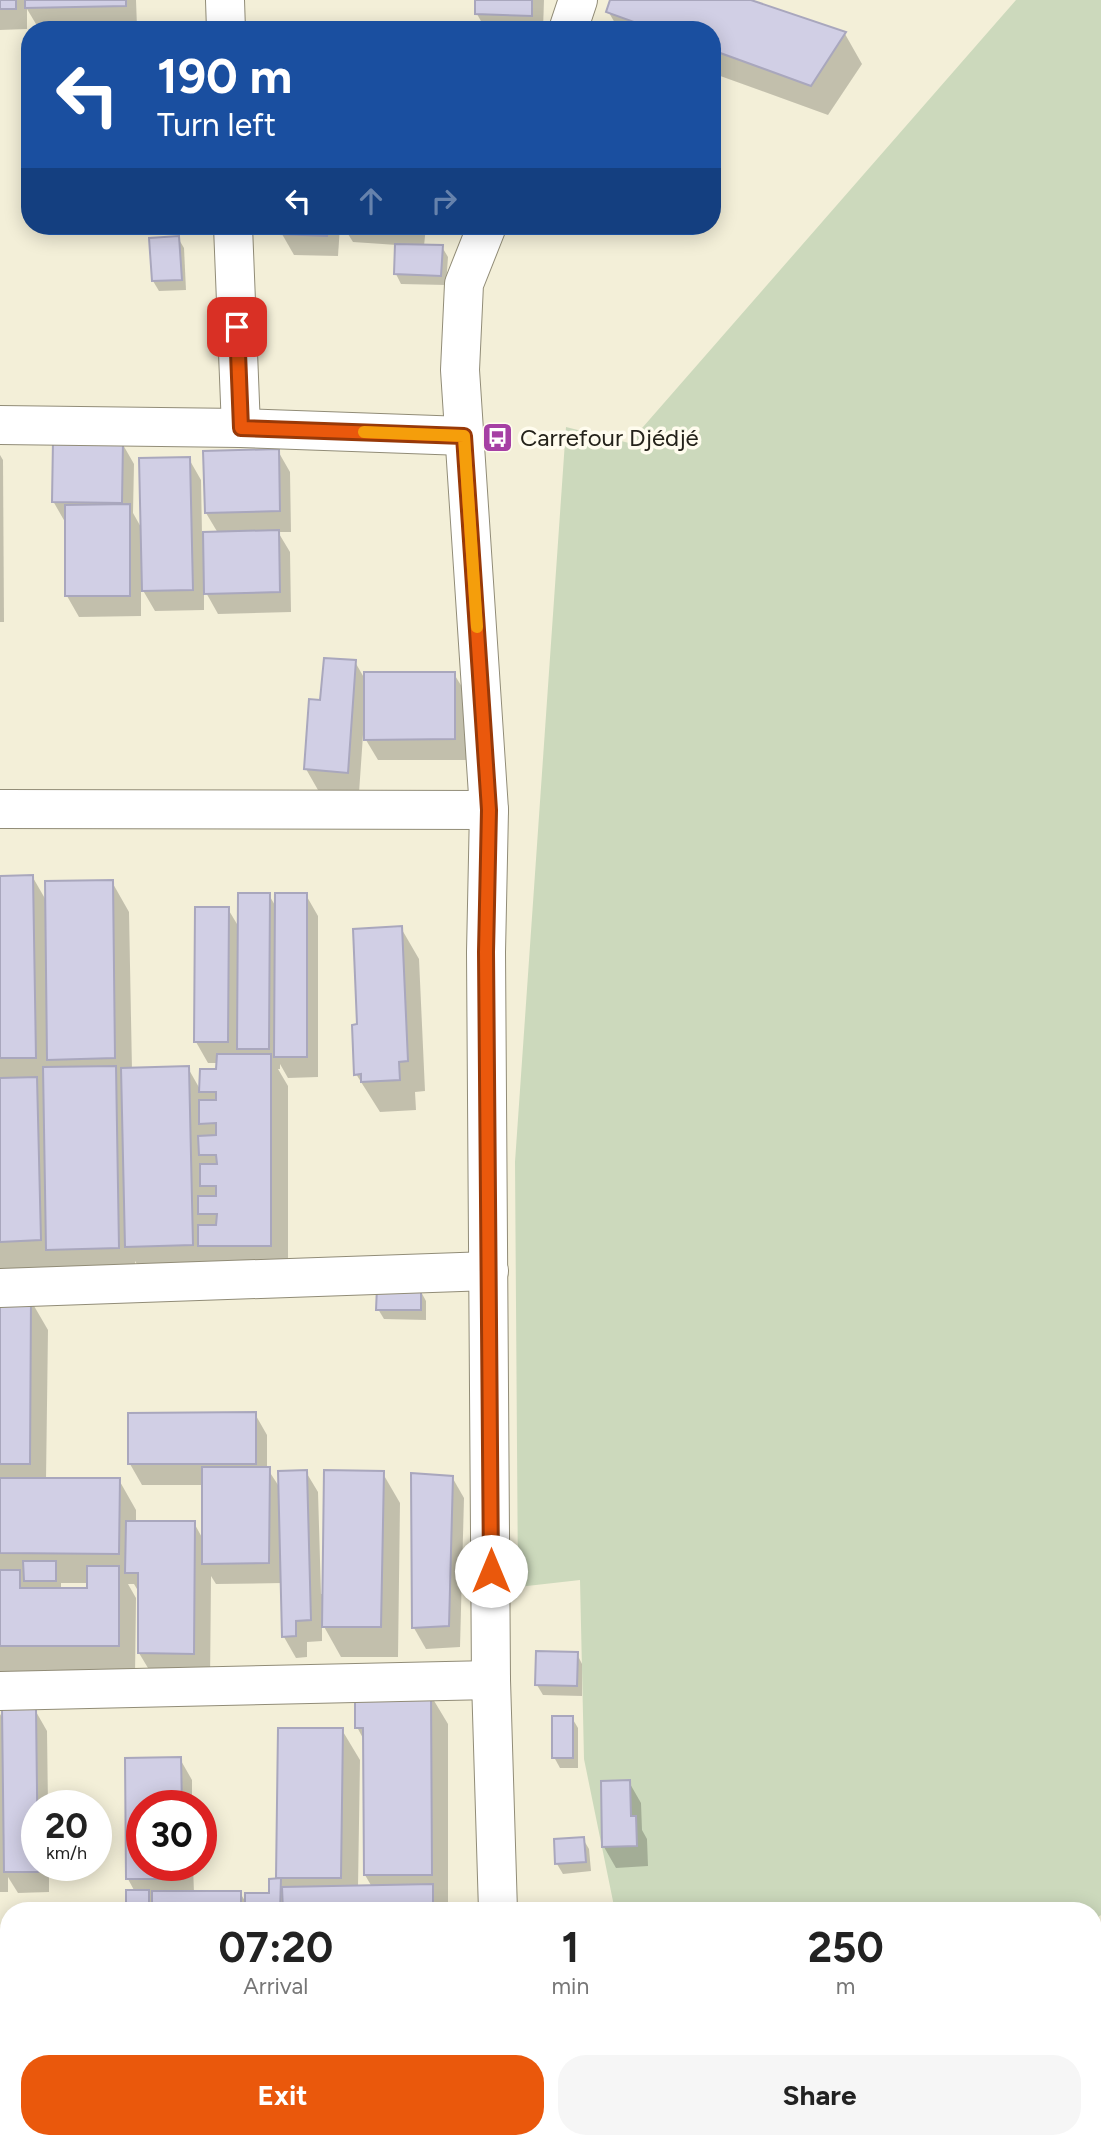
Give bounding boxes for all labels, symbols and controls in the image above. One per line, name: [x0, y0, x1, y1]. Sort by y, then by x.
text: 190 m: [157, 46, 292, 105]
icon: left: [42, 49, 133, 140]
text: Turn left: [157, 106, 276, 144]
icon: left: [279, 182, 317, 220]
icon: ahead: [352, 182, 390, 220]
icon: right: [425, 182, 463, 220]
pin: [207, 297, 267, 357]
icon: arrive: [218, 308, 256, 346]
bus stop icon: Carrefour Djédjé: [480, 421, 514, 455]
place label: Carrefour Djédjé: [520, 423, 699, 452]
position arrow: [454, 1534, 528, 1608]
speed limit sign: 30: [126, 1790, 217, 1881]
text: 20: [45, 1805, 88, 1847]
text: km/h: [46, 1842, 87, 1864]
text: 07:20: [218, 1922, 333, 1973]
text: 1: [562, 1922, 579, 1973]
text: 250: [808, 1922, 884, 1973]
text: Arrival: [243, 1972, 308, 2000]
text: min: [552, 1972, 589, 2000]
text: m: [836, 1972, 855, 2000]
button: Exit: [21, 2055, 544, 2135]
button: Share: [558, 2055, 1081, 2135]

